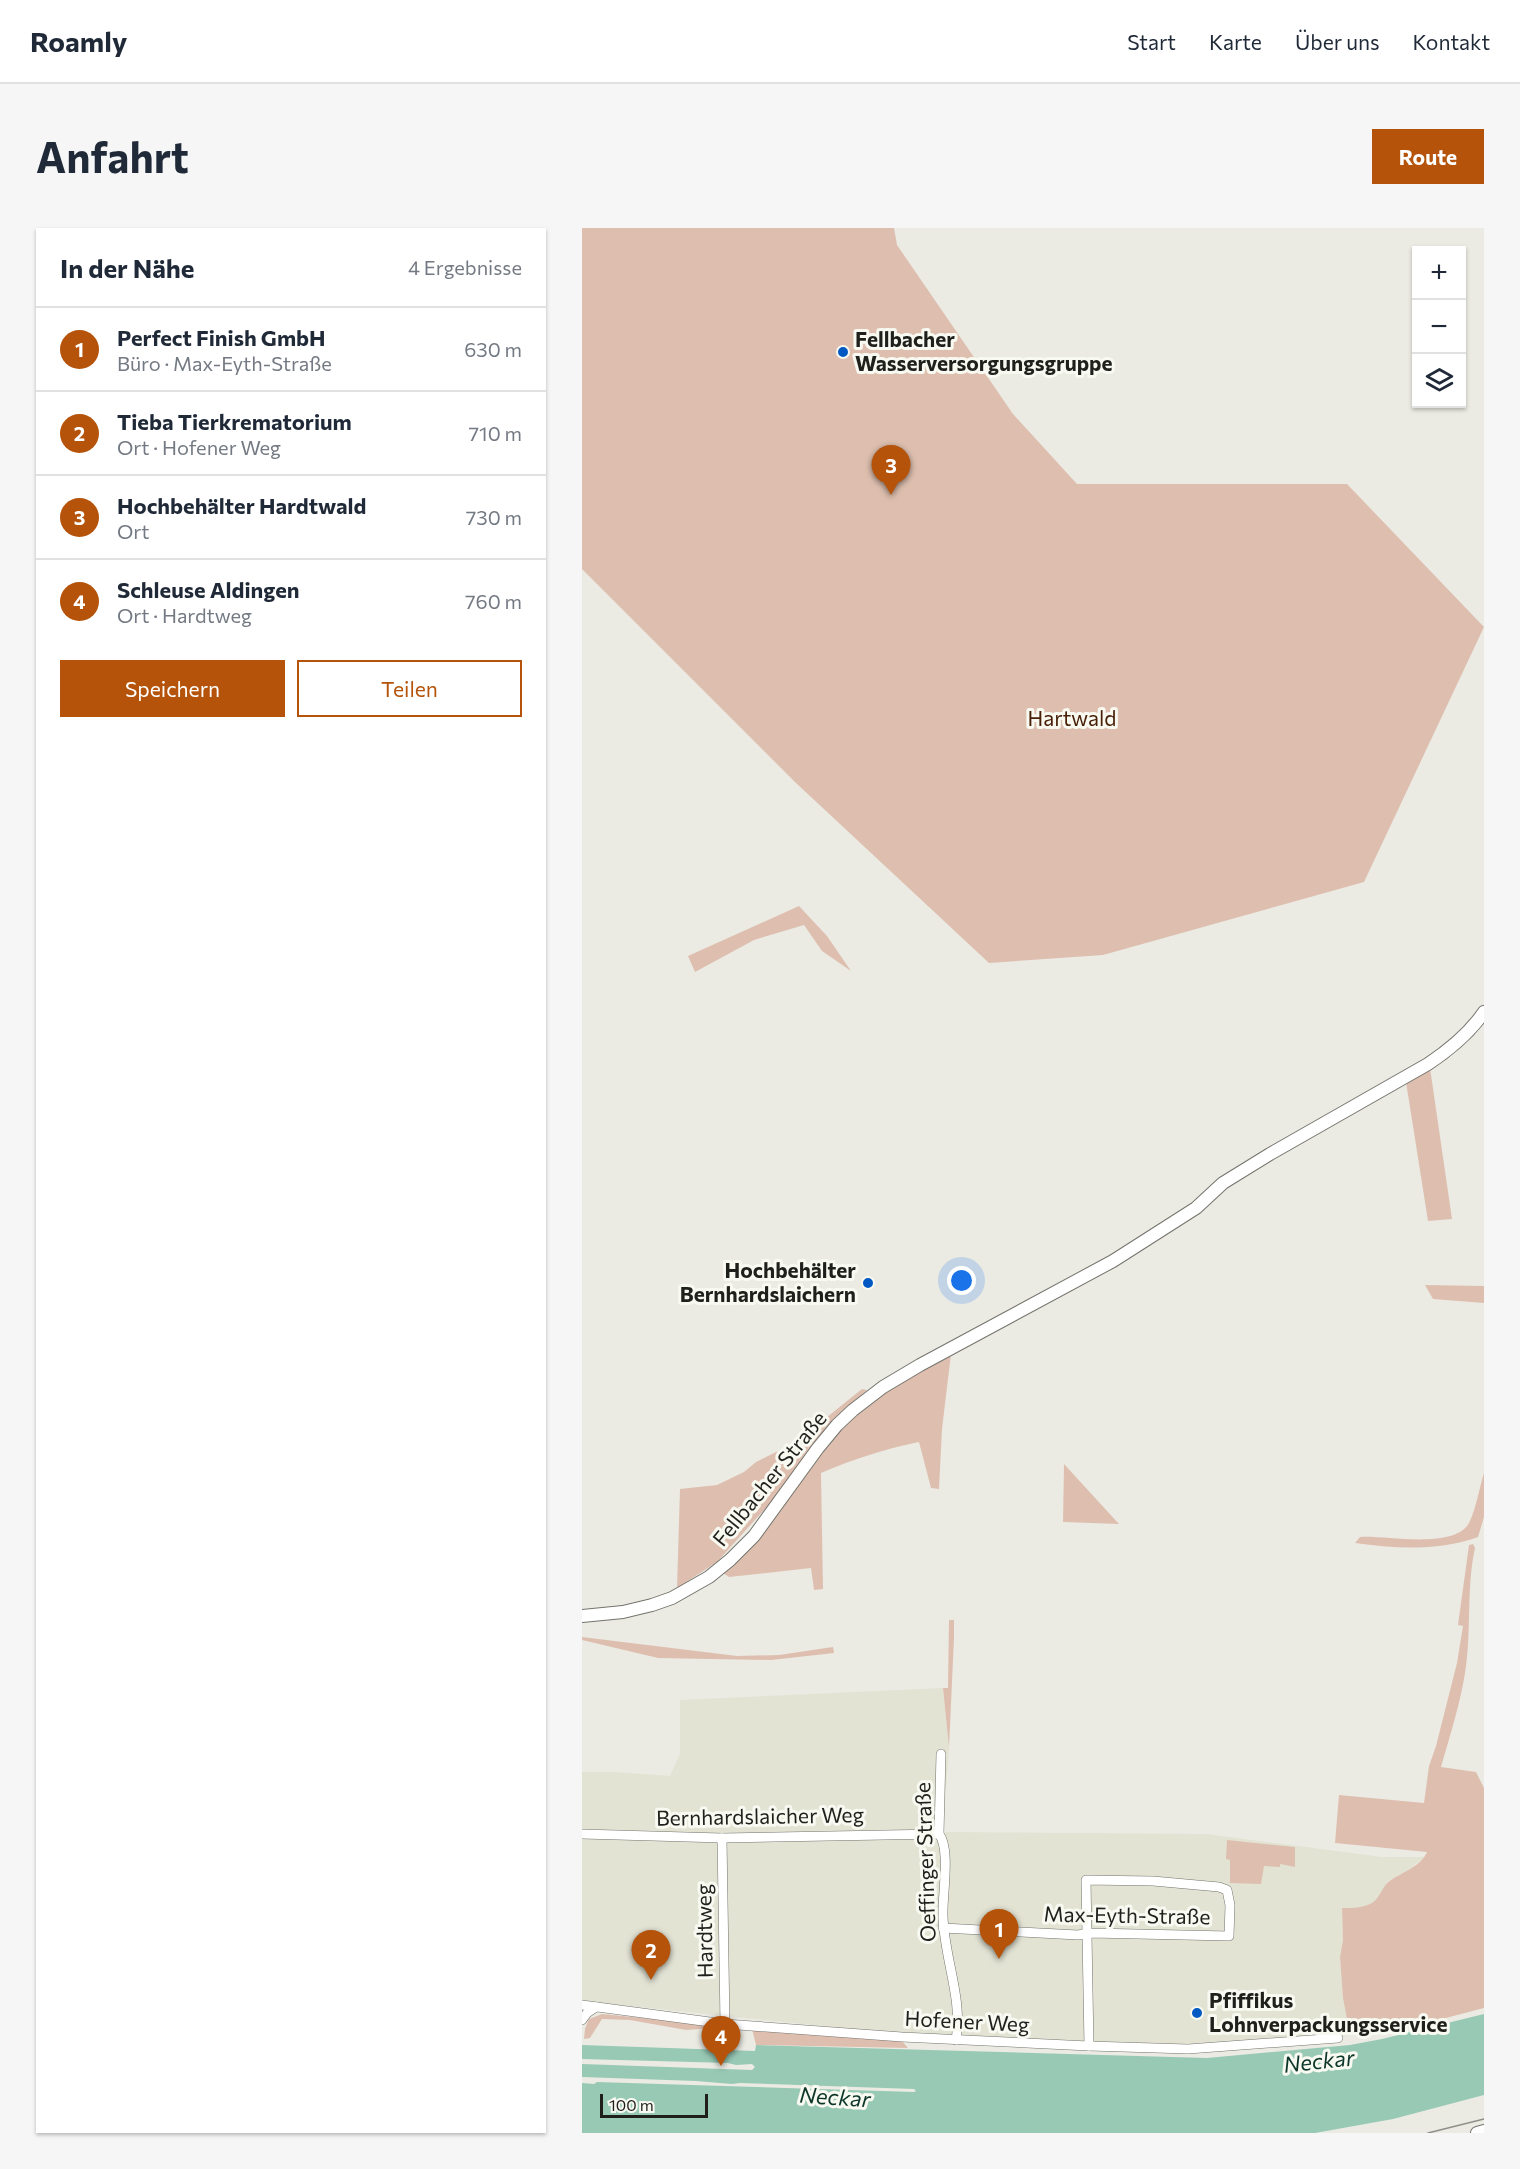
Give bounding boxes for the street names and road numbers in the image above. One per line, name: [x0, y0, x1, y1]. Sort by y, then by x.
street label: Fellbacher Straße: [707, 1406, 831, 1551]
street label: Oeffinger Straße: [909, 1782, 940, 1942]
street label: Bernhardslaicher Weg: [656, 1801, 864, 1830]
street label: Hardtweg: [690, 1884, 717, 1978]
street label: Max-Eyth-Straße: [1043, 1901, 1211, 1928]
street label: Hofener Weg: [904, 2005, 1030, 2036]

